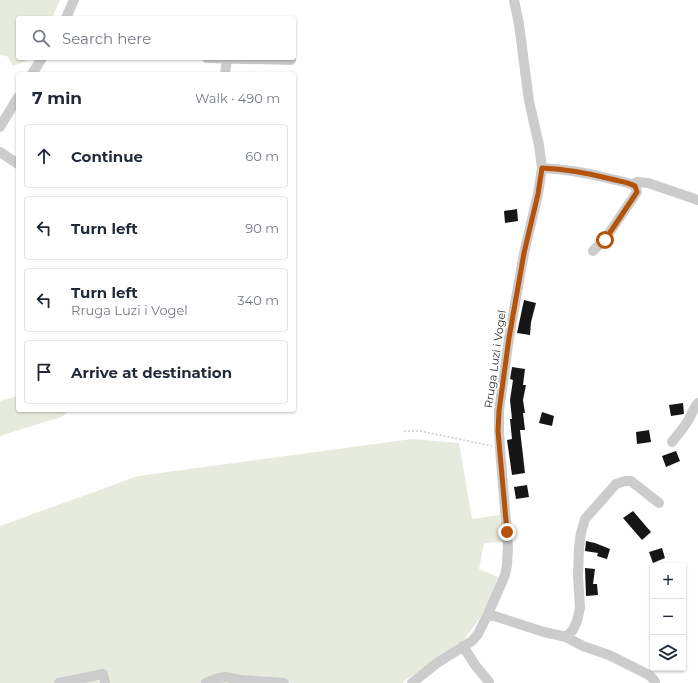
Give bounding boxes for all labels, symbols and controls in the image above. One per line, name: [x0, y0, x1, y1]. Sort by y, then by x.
search box: [16, 16, 296, 60]
icon: search: [30, 27, 52, 49]
text: Search here: [62, 29, 151, 48]
text: 7 min: [32, 88, 82, 108]
text: Walk · 490 m: [195, 90, 280, 106]
icon: ahead: [33, 145, 55, 167]
text: Continue: [71, 147, 143, 166]
text: 60 m: [245, 148, 279, 164]
icon: left: [33, 217, 55, 239]
text: Turn left: [71, 219, 138, 238]
text: 90 m: [245, 220, 279, 236]
route start: [596, 231, 614, 249]
text: Turn left: [71, 283, 138, 302]
icon: left: [33, 289, 55, 311]
text: 340 m: [237, 292, 279, 308]
text: Rruga Luzi i Vogel: [71, 302, 188, 318]
street label: Rruga Luzi i Vogel: [481, 309, 509, 409]
icon: arrive: [33, 361, 55, 383]
text: Arrive at destination: [71, 363, 232, 382]
route end: [498, 523, 516, 541]
map controls: [650, 563, 686, 671]
button: +: [650, 563, 686, 599]
button: −: [650, 599, 686, 635]
button: layers: [650, 635, 686, 671]

